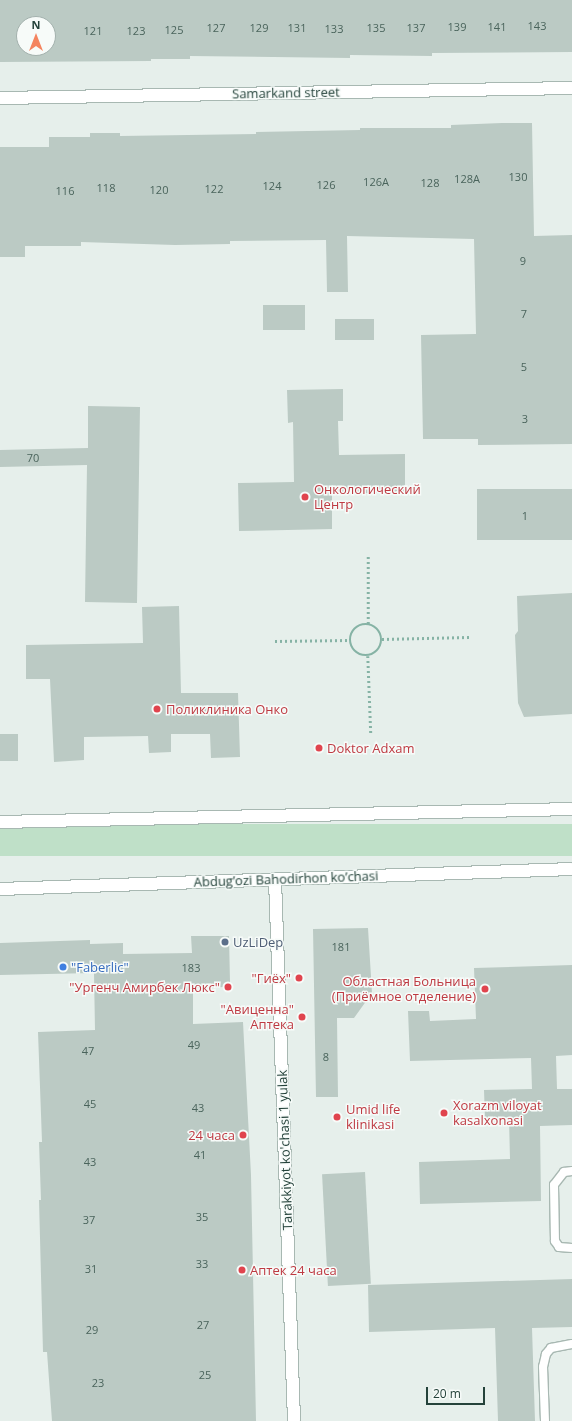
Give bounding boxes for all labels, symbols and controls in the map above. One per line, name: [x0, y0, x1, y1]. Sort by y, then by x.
north arrow: [16, 16, 56, 56]
text: N: [32, 17, 40, 32]
house number: 143: [528, 19, 546, 33]
house number: 139: [448, 20, 466, 34]
house number: 141: [488, 20, 506, 34]
house number: 127: [207, 21, 225, 35]
house number: 129: [250, 21, 268, 35]
house number: 131: [288, 21, 306, 35]
house number: 135: [367, 21, 385, 35]
house number: 137: [407, 21, 425, 35]
house number: 133: [325, 22, 343, 36]
house number: 125: [165, 23, 183, 37]
house number: 121: [84, 24, 102, 38]
house number: 123: [127, 24, 145, 38]
street label: Samarkand street: [232, 84, 340, 102]
house number: 130: [509, 170, 527, 184]
house number: 128A: [454, 172, 480, 186]
house number: 126A: [363, 175, 389, 189]
house number: 128: [421, 176, 439, 190]
house number: 126: [317, 178, 335, 192]
house number: 124: [263, 179, 281, 193]
house number: 118: [97, 181, 115, 195]
house number: 122: [205, 182, 223, 196]
house number: 120: [150, 183, 168, 197]
house number: 116: [56, 184, 74, 198]
house number: 9: [520, 254, 526, 268]
house number: 7: [521, 307, 527, 321]
house number: 5: [521, 360, 527, 374]
house number: 3: [522, 412, 528, 426]
house number: 70: [27, 451, 39, 465]
place label: Онкологический Центр: [314, 482, 421, 513]
marker: Онкологический Центр: [299, 491, 311, 503]
house number: 1: [522, 509, 528, 523]
place label: Поликлиника Онко: [166, 701, 288, 717]
marker: Поликлиника Онко: [151, 703, 163, 715]
place label: Doktor Adxam: [327, 740, 414, 756]
marker: Doktor Adxam: [314, 743, 324, 753]
street label: Abdug’ozi Bahodirhon ko’chasi: [193, 868, 379, 890]
place label: UzLiDep: [233, 934, 283, 950]
marker: UzLiDep: [220, 937, 230, 947]
house number: 181: [332, 940, 350, 954]
place label: "Faberlic": [71, 959, 129, 975]
house number: 183: [182, 961, 200, 975]
marker: "Faberlic": [58, 962, 68, 972]
place label: "Гиёх": [252, 970, 291, 986]
marker: "Гиёх": [294, 973, 304, 983]
place label: Областная Больница (Приёмное отделение): [332, 974, 476, 1005]
place label: "Ургенч Амирбек Люкс": [69, 979, 220, 995]
marker: "Ургенч Амирбек Люкс": [223, 982, 233, 992]
marker: Областная Больница (Приёмное отделение): [479, 983, 491, 995]
place label: "Авиценна" Аптека: [221, 1002, 294, 1033]
marker: "Авиценна" Аптека: [297, 1012, 307, 1022]
house number: 49: [188, 1038, 200, 1052]
house number: 47: [82, 1044, 94, 1058]
house number: 8: [323, 1050, 329, 1064]
street label: Tarakkiyot ko'chasi 1 yulak: [274, 1069, 296, 1231]
house number: 45: [84, 1097, 96, 1111]
place label: Xorazm viloyat kasalxonasi: [453, 1098, 542, 1129]
house number: 43: [192, 1101, 204, 1115]
place label: Umid life klinikasi: [346, 1102, 400, 1133]
marker: Xorazm viloyat kasalxonasi: [438, 1107, 450, 1119]
marker: Umid life klinikasi: [331, 1111, 343, 1123]
place label: 24 часа: [188, 1127, 235, 1143]
marker: 24 часа: [238, 1130, 248, 1140]
house number: 41: [194, 1148, 206, 1162]
house number: 43: [84, 1155, 96, 1169]
house number: 35: [196, 1210, 208, 1224]
house number: 37: [83, 1213, 95, 1227]
house number: 33: [196, 1257, 208, 1271]
house number: 31: [85, 1262, 97, 1276]
place label: Аптек 24 часа: [250, 1262, 337, 1278]
marker: Аптек 24 часа: [237, 1265, 247, 1275]
house number: 27: [197, 1318, 209, 1332]
house number: 29: [86, 1323, 98, 1337]
house number: 25: [199, 1368, 211, 1382]
house number: 23: [92, 1376, 104, 1390]
scale bar: [428, 1379, 487, 1405]
text: 20 m: [433, 1385, 461, 1402]

